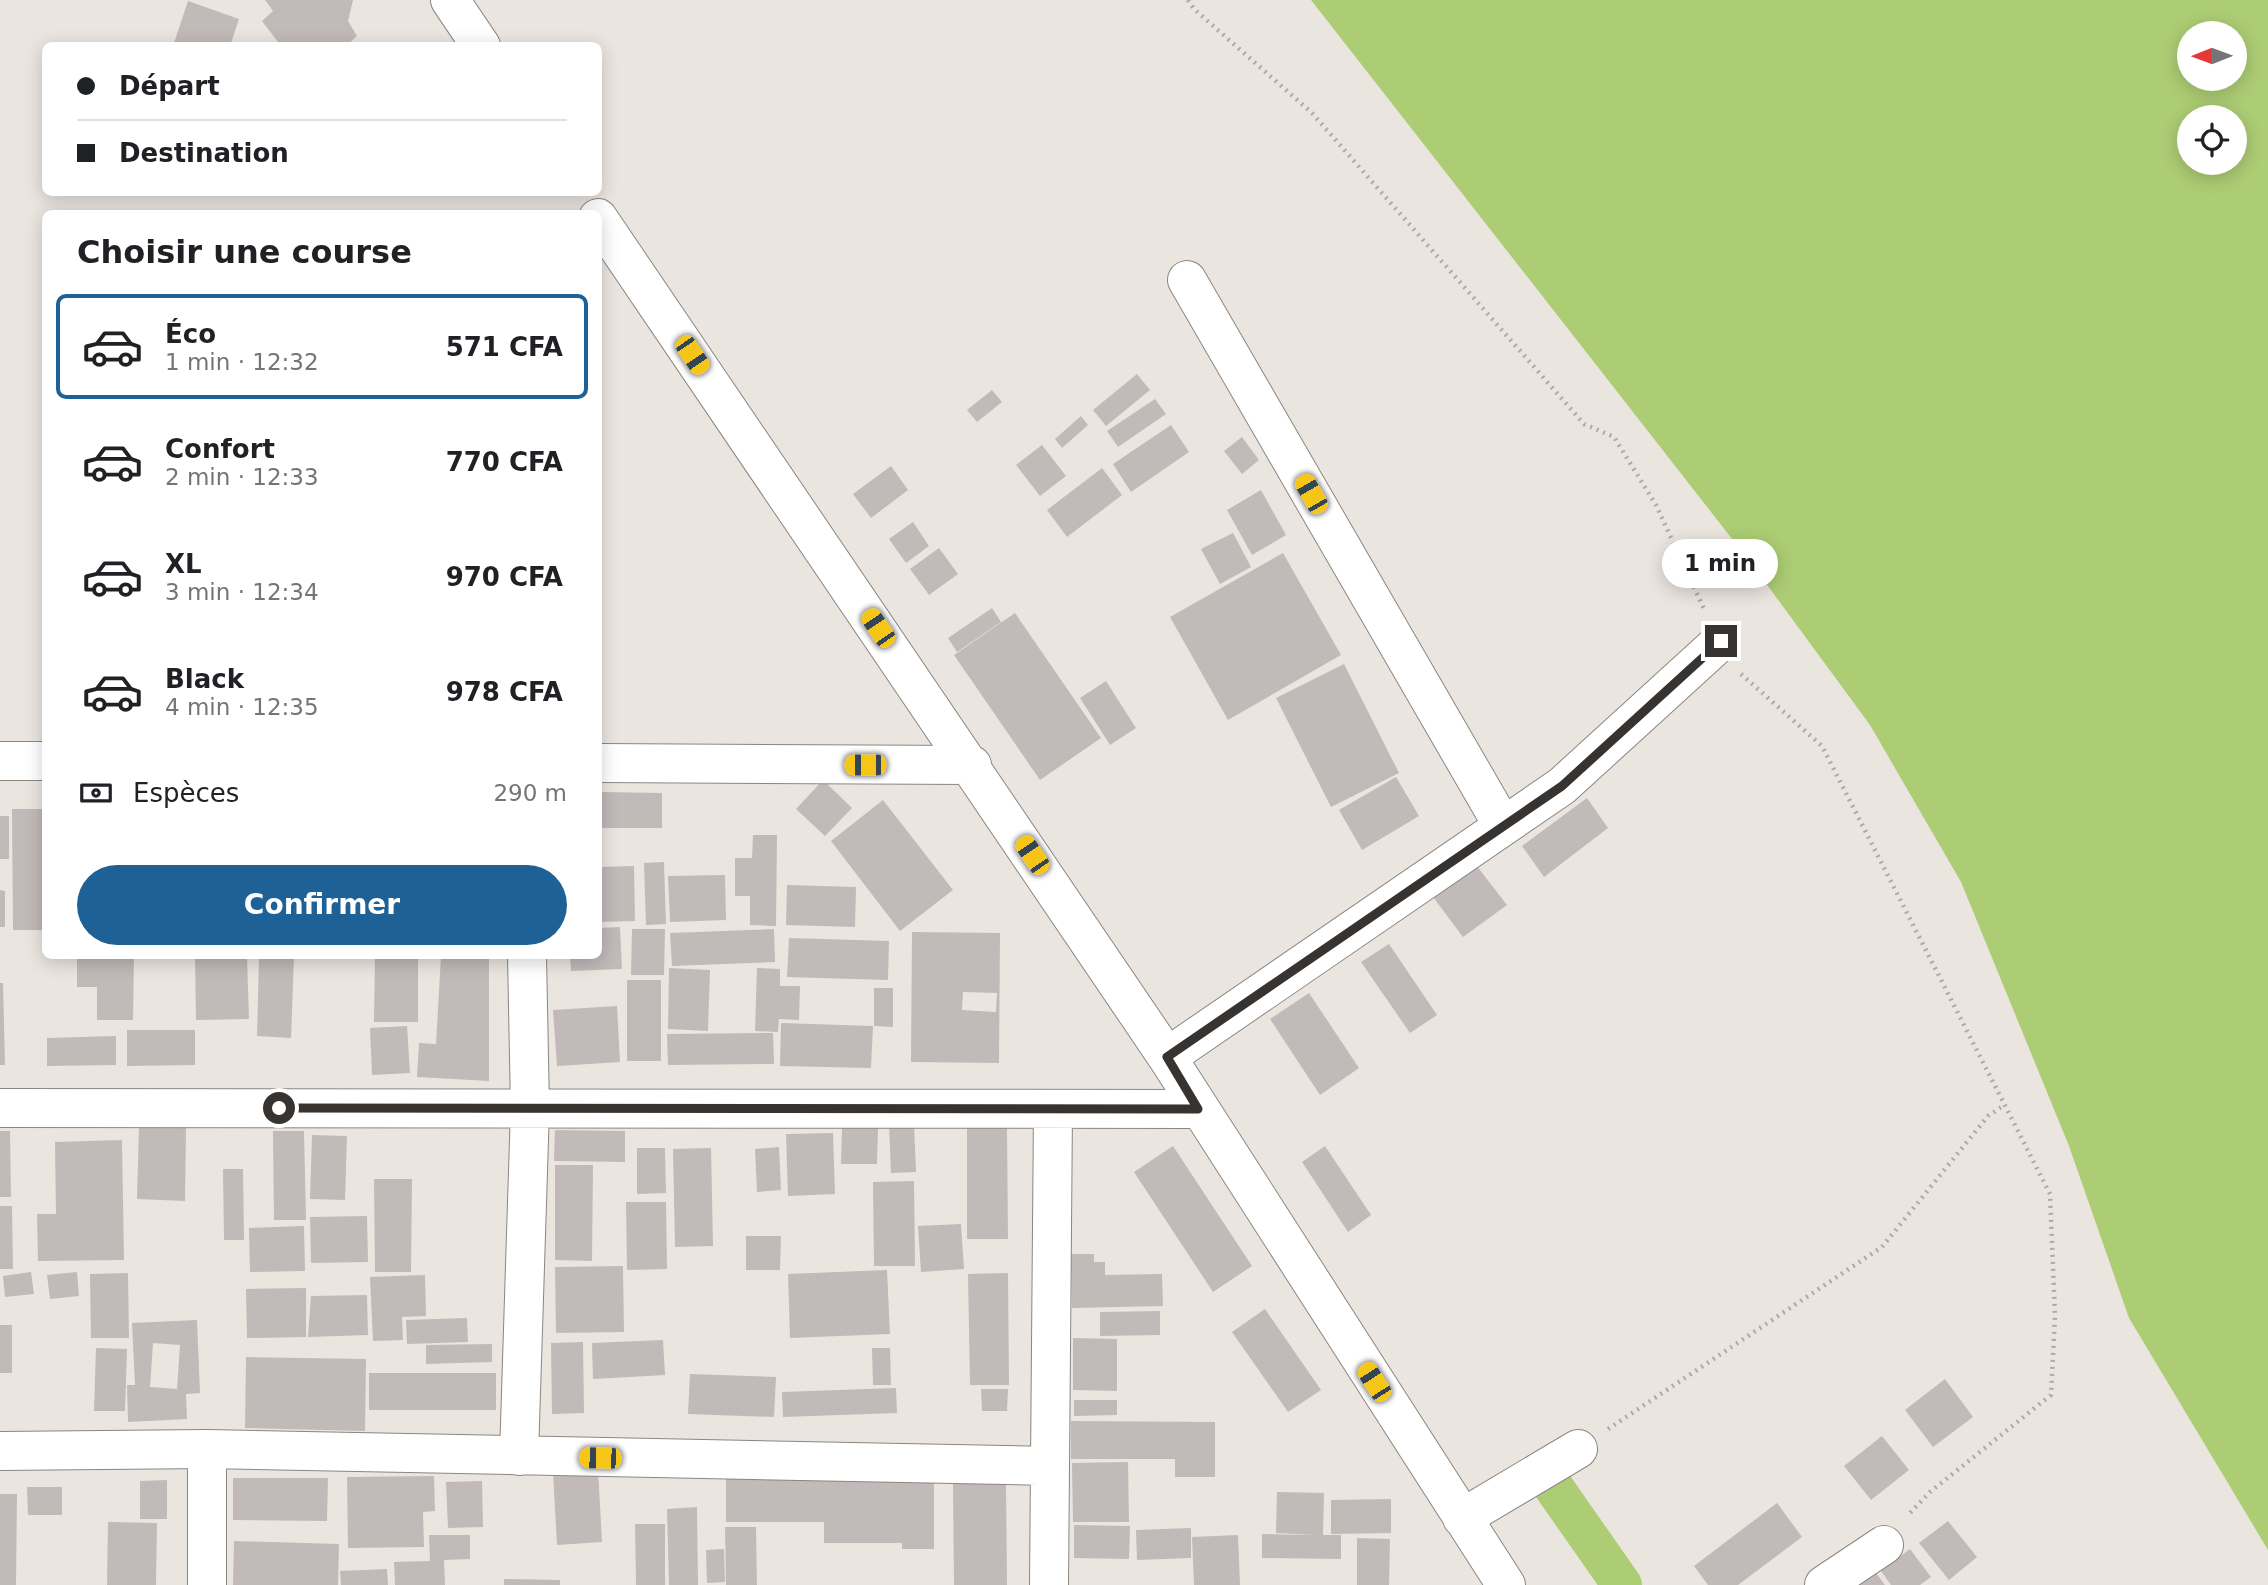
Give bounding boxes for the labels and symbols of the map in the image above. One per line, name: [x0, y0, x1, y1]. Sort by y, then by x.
north arrow: [2177, 21, 2247, 91]
car: [672, 332, 713, 378]
car: [1292, 471, 1331, 517]
callout: 1 min: [1663, 540, 1779, 588]
car: [858, 605, 899, 651]
route end: [1705, 625, 1737, 657]
car: [845, 755, 887, 776]
car: [1012, 832, 1053, 878]
route start: [263, 1092, 295, 1124]
car: [1354, 1359, 1395, 1405]
car: [579, 1447, 622, 1469]

